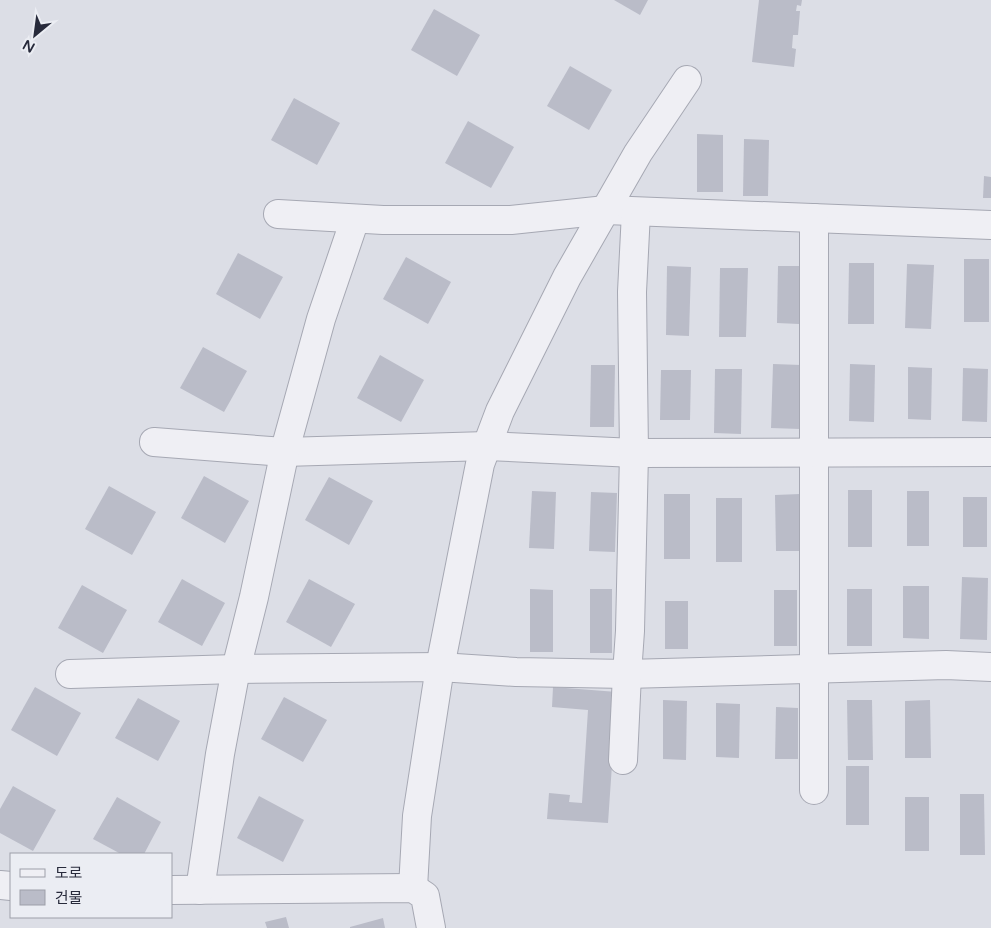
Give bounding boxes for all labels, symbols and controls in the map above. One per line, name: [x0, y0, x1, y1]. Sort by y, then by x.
north arrow: [10, 10, 60, 60]
text: N: [20, 36, 38, 56]
legend: [10, 853, 172, 918]
text: 도로: [55, 864, 83, 882]
text: 건물: [55, 889, 83, 907]

